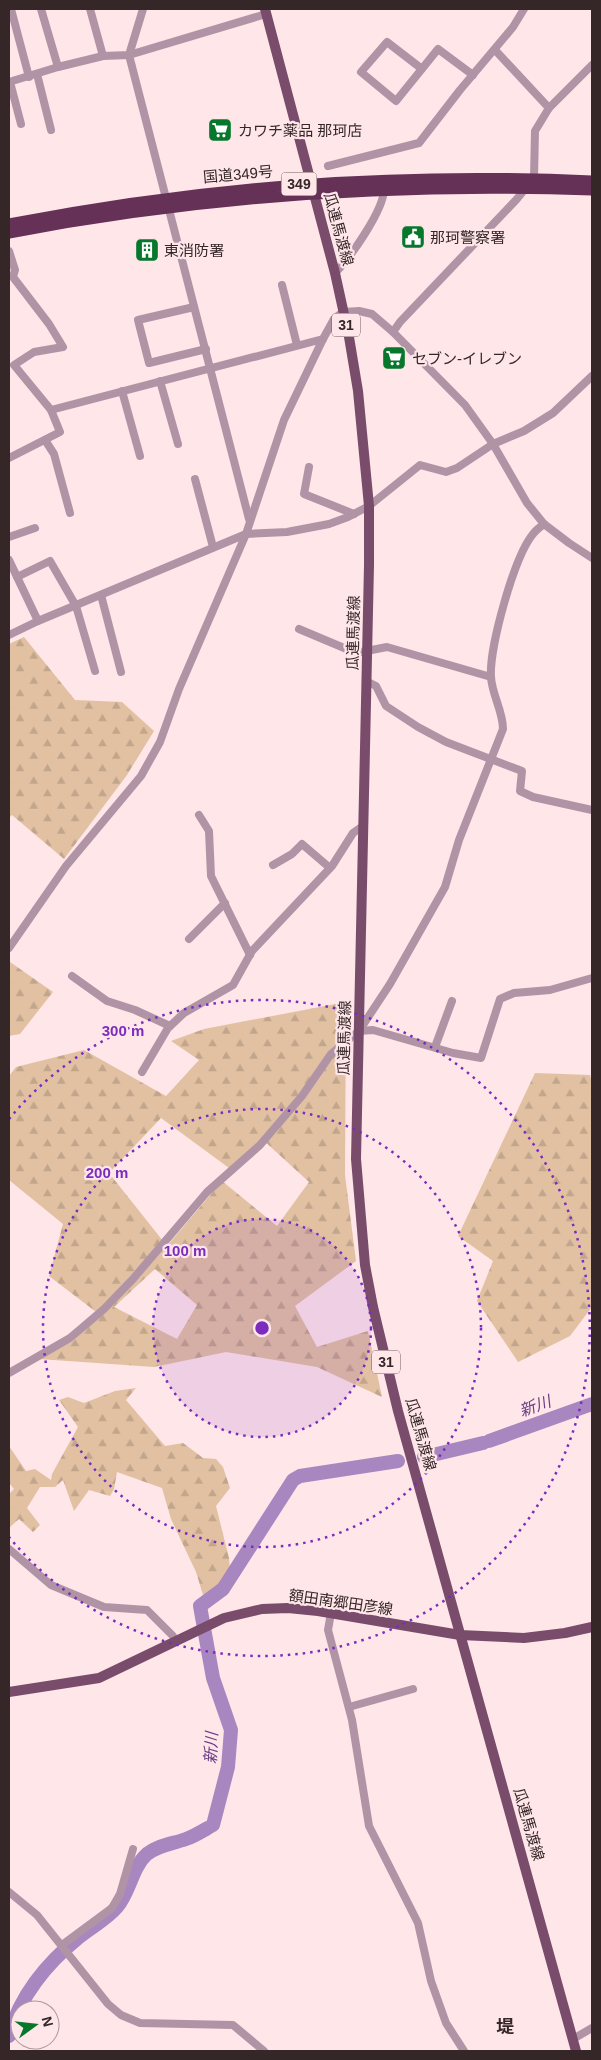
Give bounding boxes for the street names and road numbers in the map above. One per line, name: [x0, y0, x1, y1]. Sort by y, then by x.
street label: 国道349号: [202, 162, 274, 186]
road number: 349: [282, 172, 316, 195]
street label: 瓜連馬渡線: [321, 191, 357, 267]
road number: 31: [332, 314, 360, 336]
street label: 瓜連馬渡線: [344, 595, 362, 671]
street label: 瓜連馬渡線: [335, 1000, 353, 1076]
road number: 31: [372, 1350, 400, 1374]
street label: 瓜連馬渡線: [402, 1396, 440, 1472]
street label: 額田南郷田彦線: [288, 1586, 394, 1618]
street label: 瓜連馬渡線: [510, 1786, 548, 1862]

